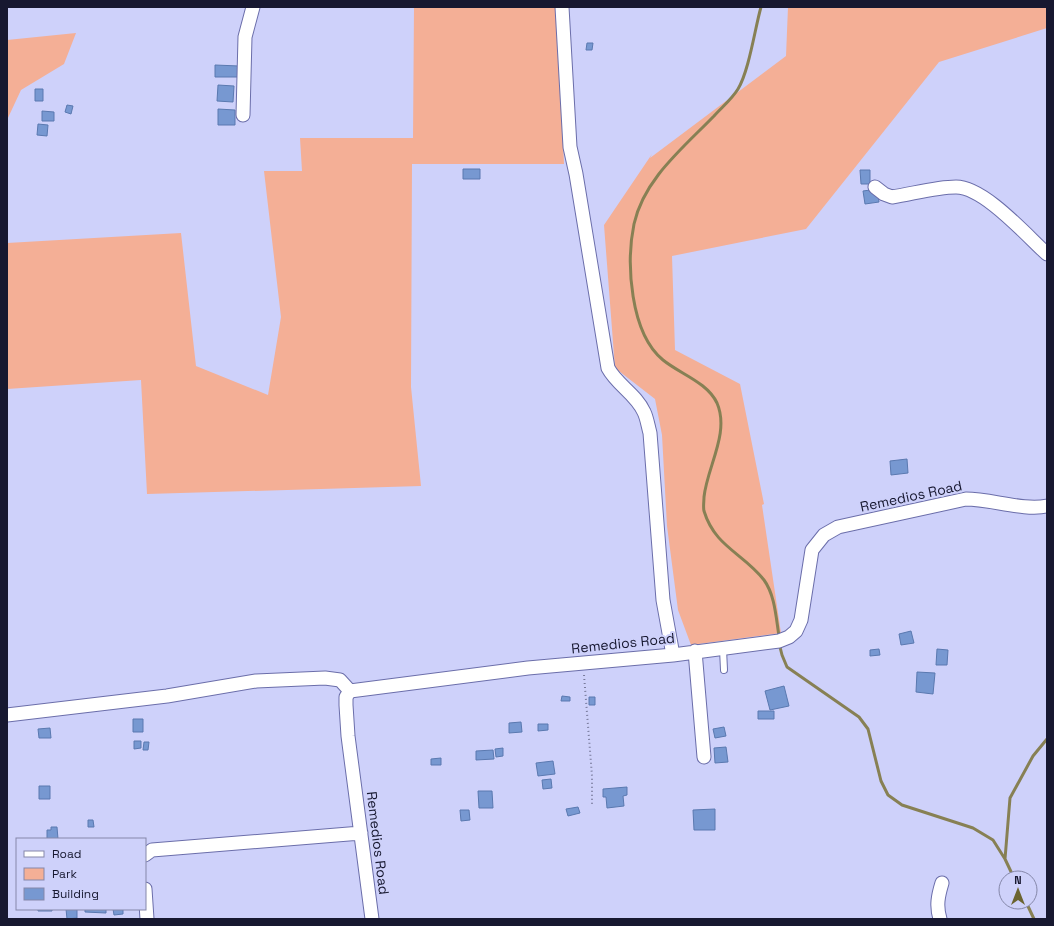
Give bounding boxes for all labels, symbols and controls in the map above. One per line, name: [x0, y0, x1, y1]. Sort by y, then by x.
street label: Remedios Road: [858, 476, 964, 516]
street label: Remedios Road: [570, 629, 676, 657]
street label: Remedios Road: [363, 790, 393, 896]
legend: [16, 838, 146, 910]
text: Road: [52, 846, 81, 862]
text: Park: [52, 866, 77, 882]
north arrow: [998, 870, 1038, 910]
text: N: [1014, 873, 1022, 887]
text: Building: [52, 886, 99, 902]

